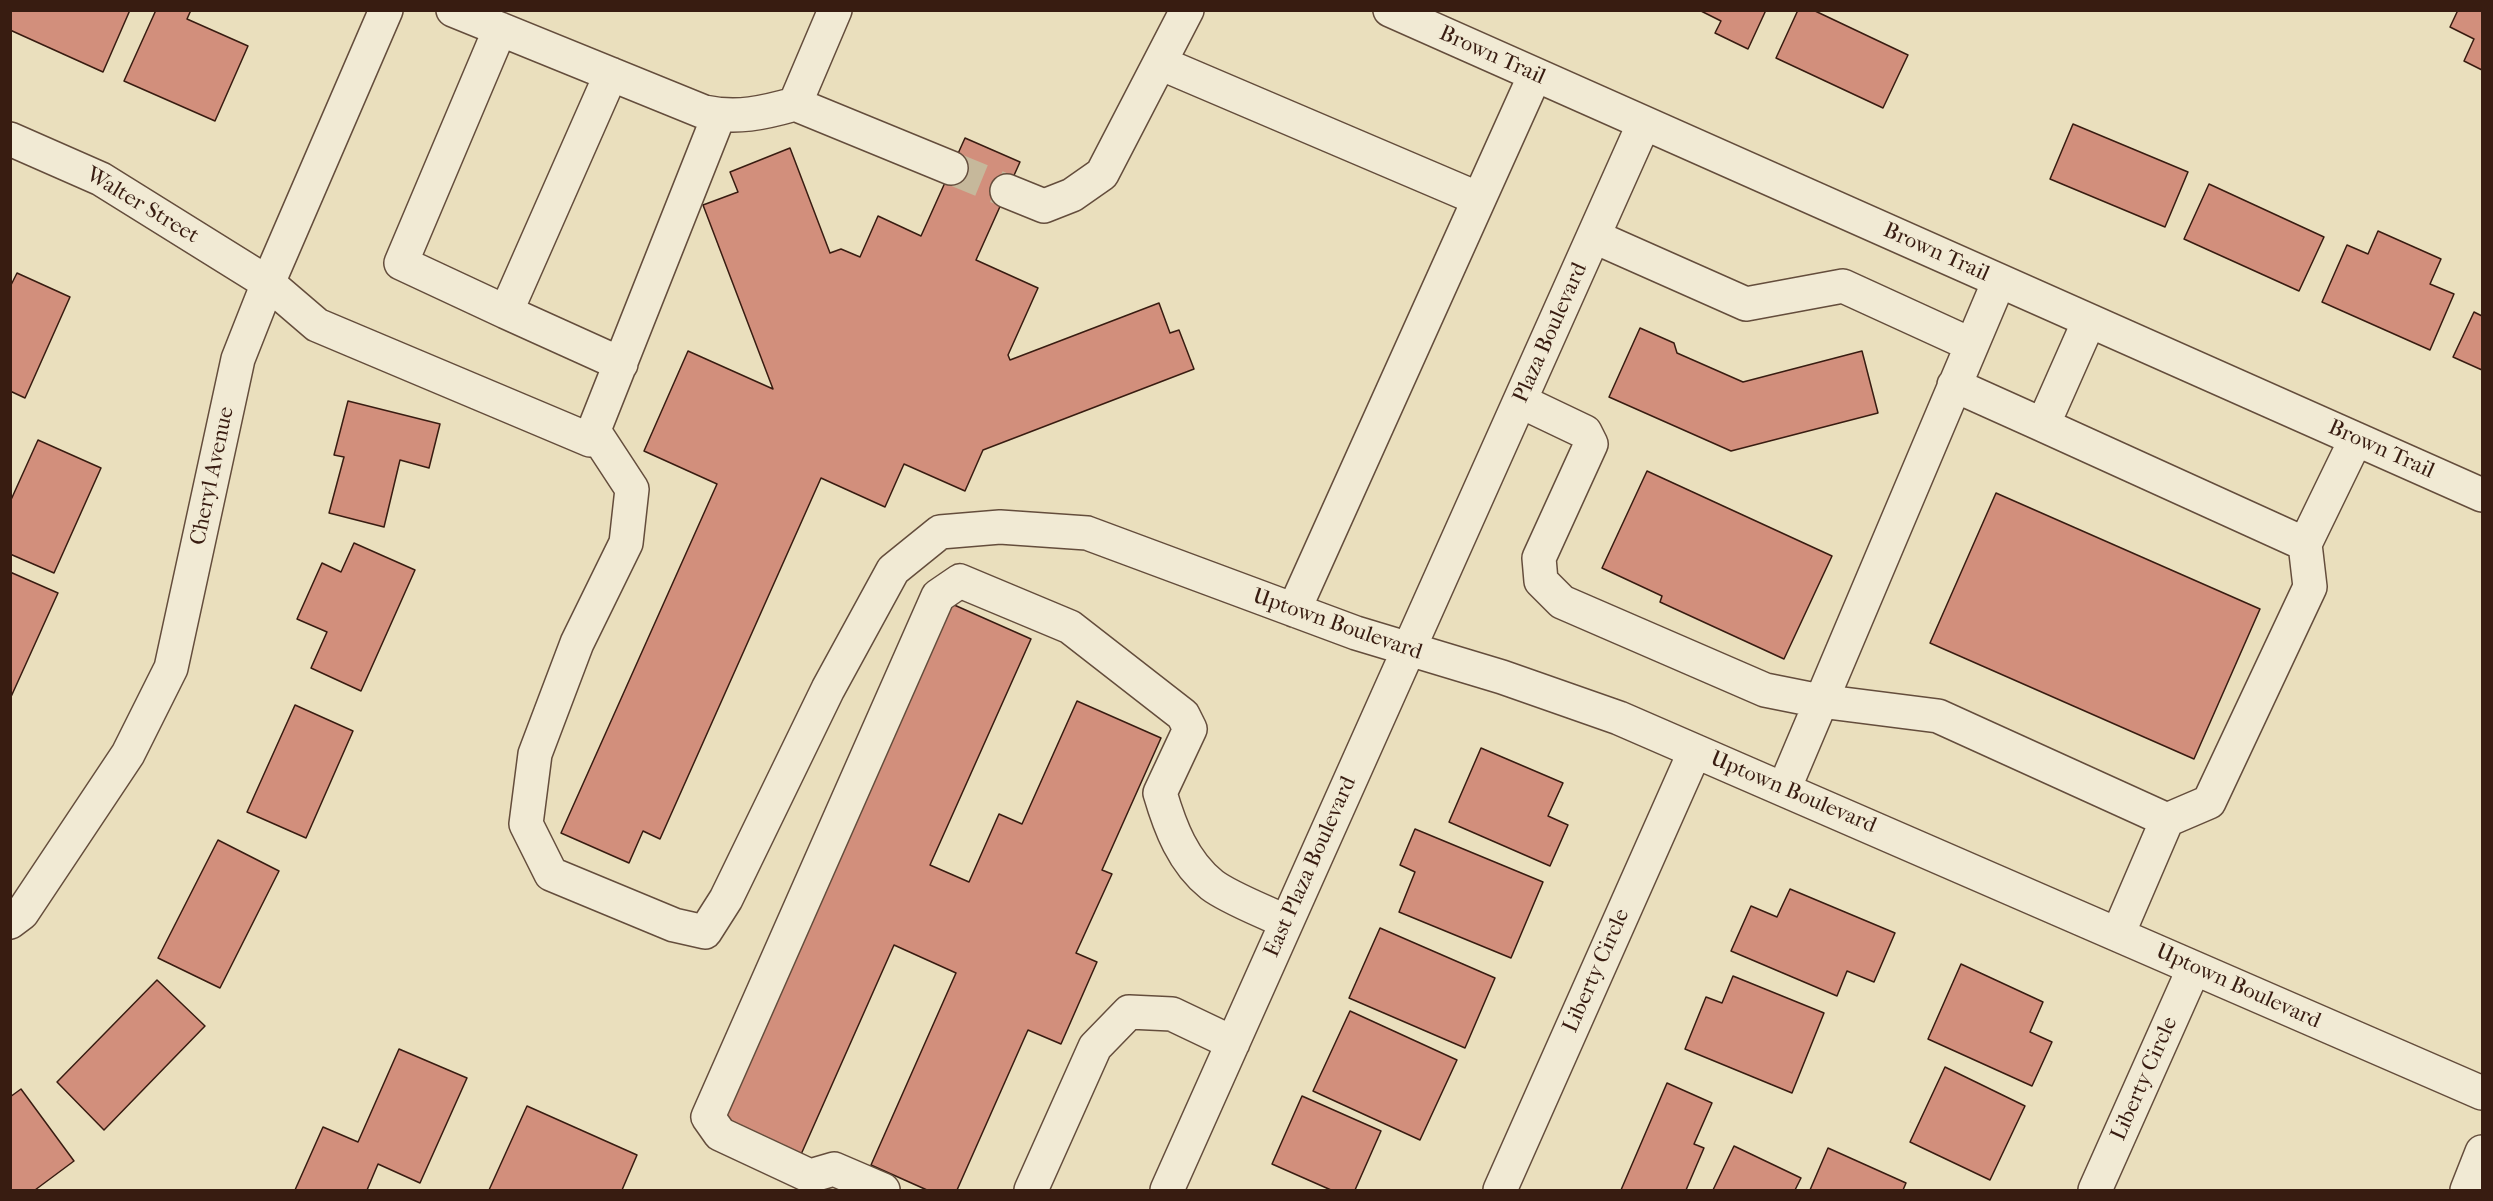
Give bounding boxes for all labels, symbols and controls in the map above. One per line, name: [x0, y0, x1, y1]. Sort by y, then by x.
street label: Brown Trail: [1435, 21, 1549, 91]
street label: Walter Street: [81, 162, 203, 250]
street label: Brown Trail: [1879, 218, 1993, 288]
street label: Plaza Boulevard: [1508, 259, 1594, 407]
street label: Cheryl Avenue: [185, 404, 241, 548]
street label: Brown Trail: [2324, 415, 2438, 485]
street label: Uptown Boulevard: [1249, 584, 1425, 666]
street label: Uptown Boulevard: [1706, 746, 1880, 840]
street label: East Plaza Boulevard: [1259, 773, 1363, 961]
street label: Liberty Circle: [1558, 905, 1636, 1037]
street label: Uptown Boulevard: [2151, 939, 2325, 1035]
street label: Liberty Circle: [2106, 1013, 2184, 1145]

